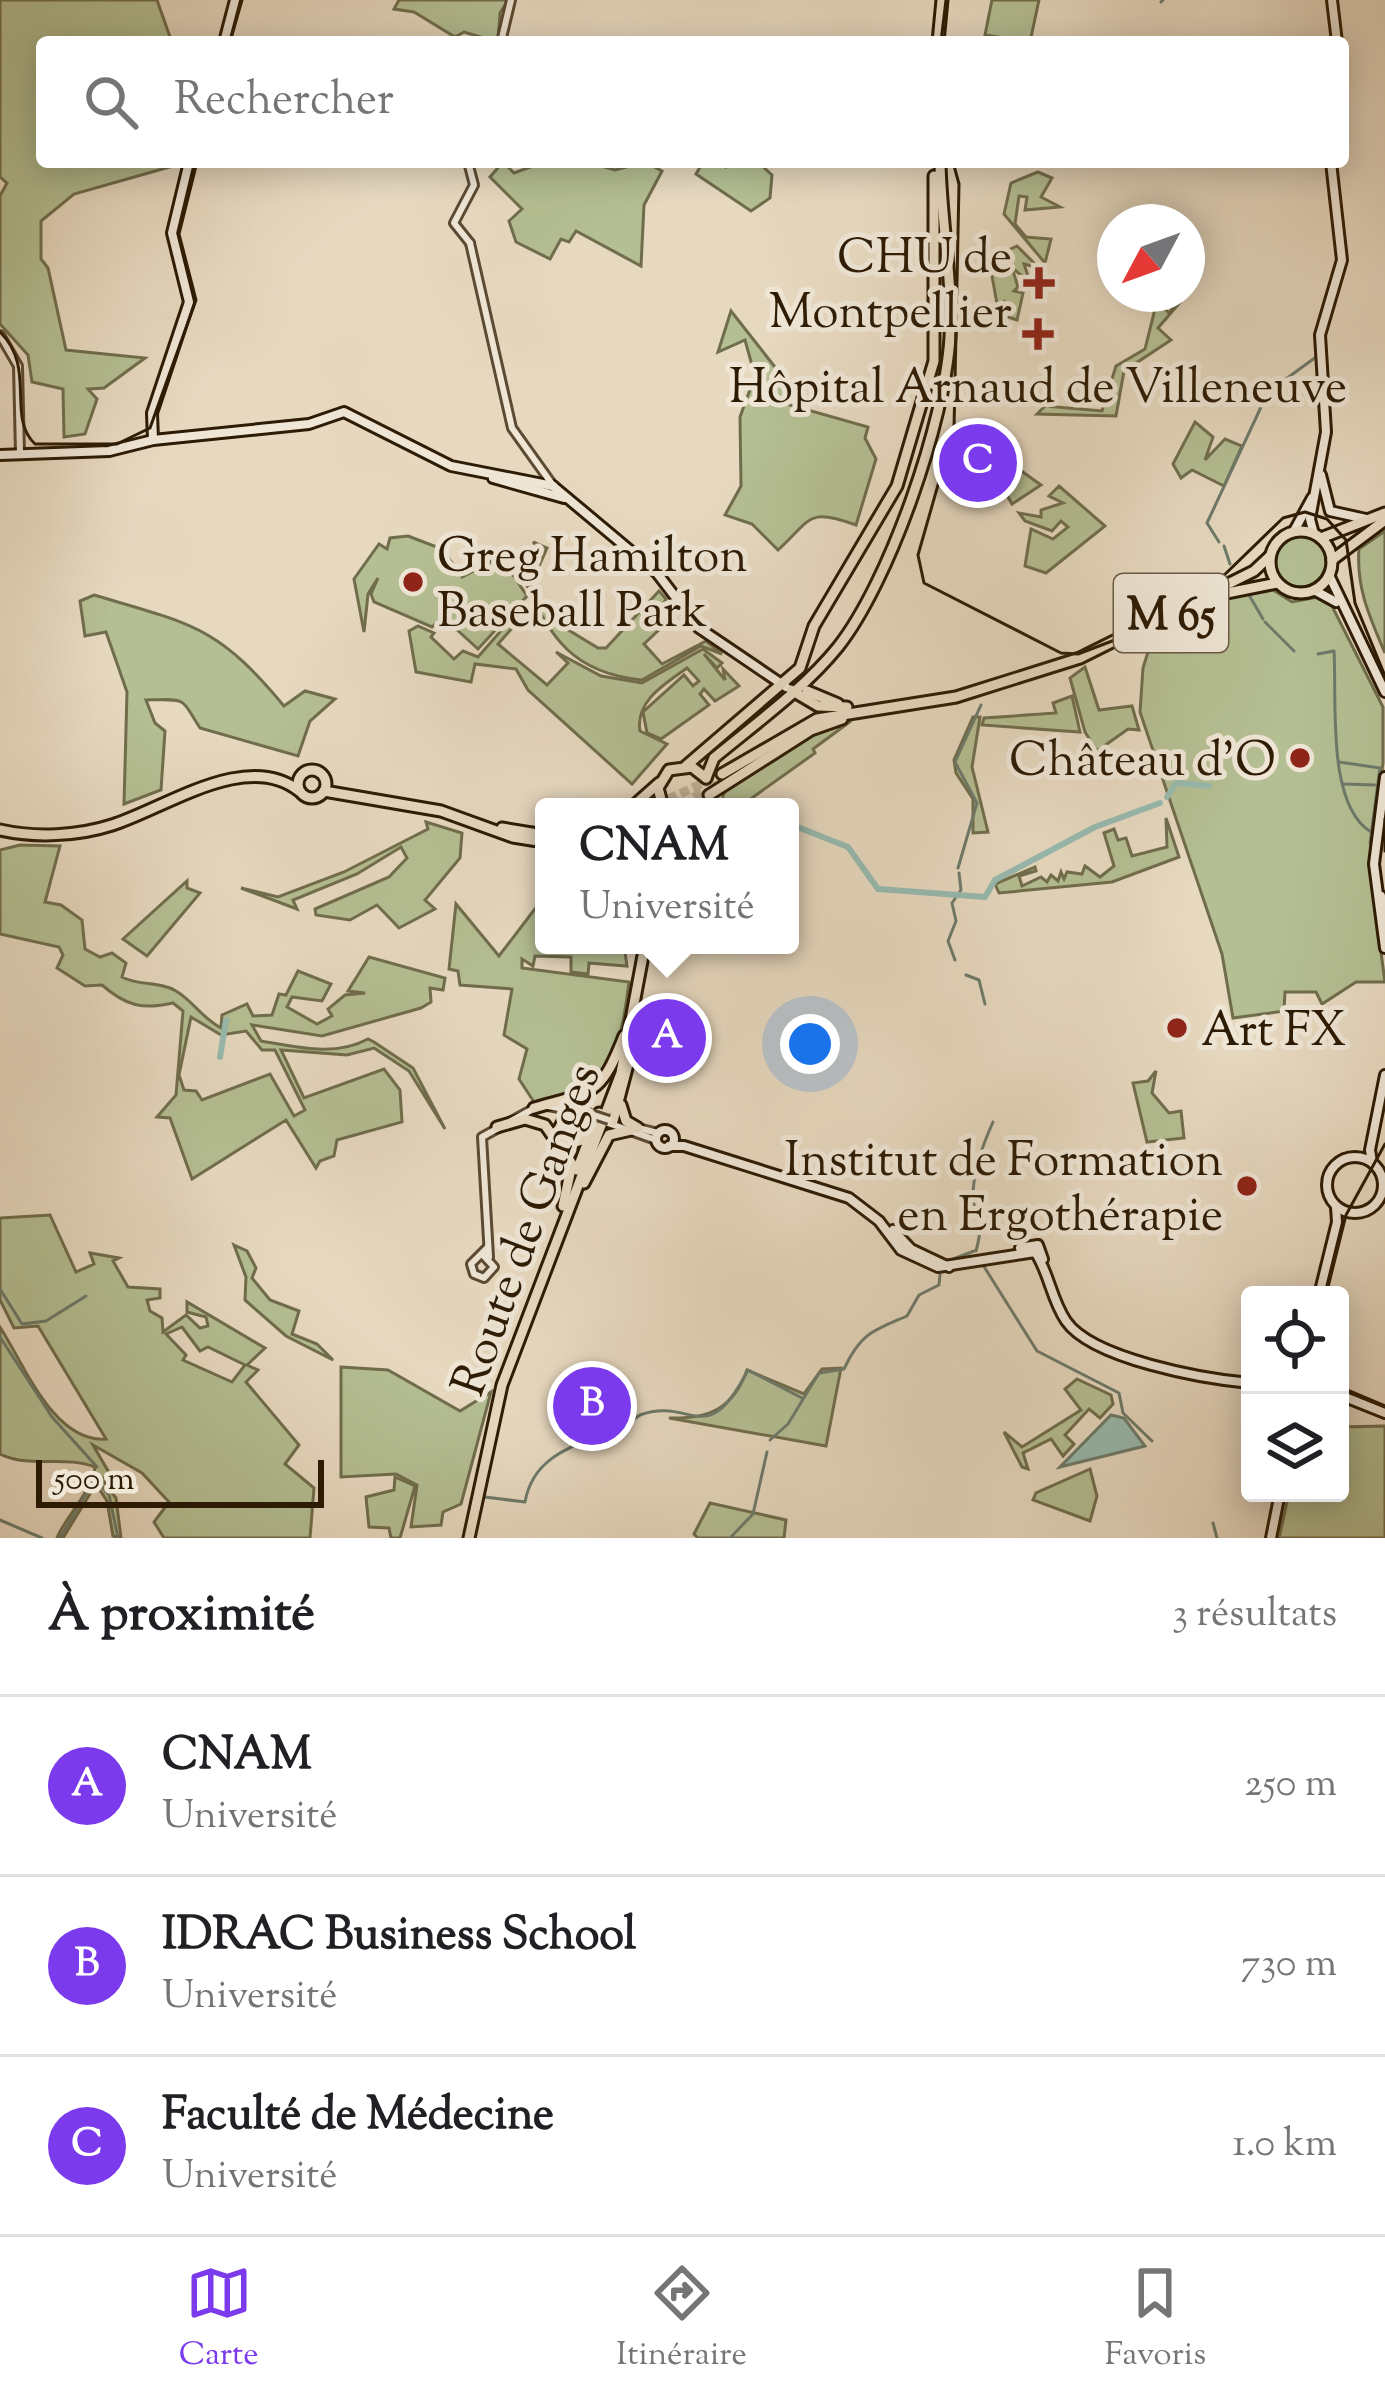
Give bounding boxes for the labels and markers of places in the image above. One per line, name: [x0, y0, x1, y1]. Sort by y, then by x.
place label: CHU de Montpellier: [769, 226, 1012, 350]
marker: CHU de Montpellier: [1023, 267, 1055, 299]
marker: Hôpital Arnaud de Villeneuve: [1022, 318, 1054, 350]
place label: Hôpital Arnaud de Villeneuve: [729, 356, 1347, 425]
pin: C: [939, 418, 1017, 508]
place label: Greg Hamilton Baseball Park: [437, 525, 748, 649]
marker: Greg Hamilton Baseball Park: [400, 569, 426, 595]
place label: Château d'O: [1009, 729, 1276, 798]
marker: Château d'O: [1287, 745, 1313, 771]
pin: A: [628, 993, 706, 1083]
place label: Art FX: [1201, 999, 1346, 1068]
marker: Art FX: [1164, 1015, 1190, 1041]
place label: Institut de Formation en Ergothérapie: [784, 1129, 1223, 1253]
marker: Institut de Formation en Ergothérapie: [1234, 1173, 1260, 1199]
pin: B: [553, 1361, 631, 1451]

